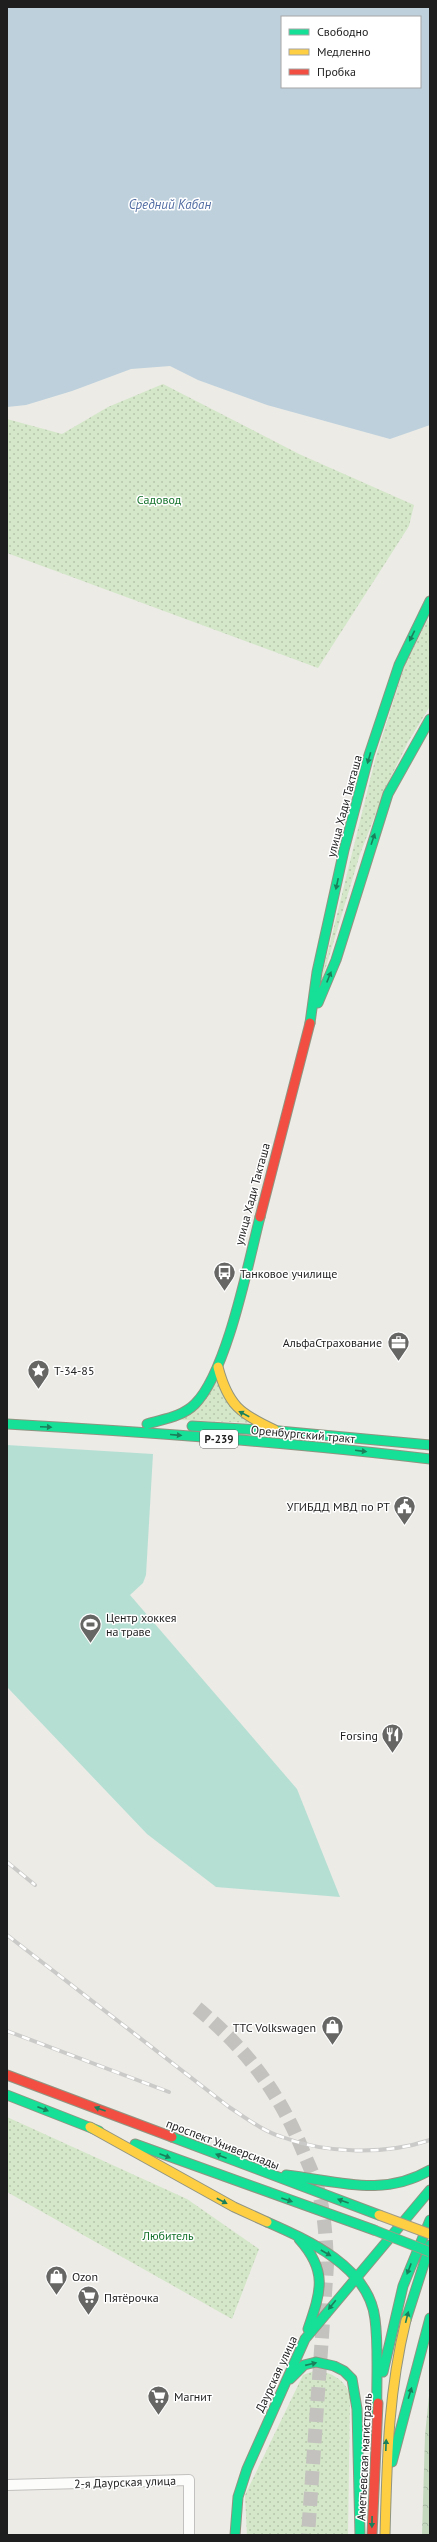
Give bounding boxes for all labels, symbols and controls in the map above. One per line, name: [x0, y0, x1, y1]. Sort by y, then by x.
legend: [281, 16, 421, 88]
text: Свободно: [317, 24, 368, 39]
text: Медленно: [317, 44, 371, 59]
text: Пробка: [317, 64, 356, 79]
water label: Средний Кабан: [129, 196, 211, 213]
park label: Садовод: [137, 492, 182, 507]
one-way arrow: [409, 630, 416, 642]
one-way arrow: [365, 752, 371, 764]
street label: улица Хади Такташа: [323, 753, 365, 859]
one-way arrow: [370, 833, 376, 845]
one-way arrow: [333, 878, 339, 890]
one-way arrow: [326, 971, 332, 982]
street label: улица Хади Такташа: [231, 1141, 273, 1247]
bus stop icon: Танковое училище: [211, 1260, 237, 1293]
place label: Танковое училище: [240, 1266, 337, 1281]
office icon: АльфаСтрахование: [385, 1329, 411, 1362]
place label: АльфаСтрахование: [283, 1335, 382, 1350]
place icon: T-34-85: [26, 1357, 52, 1390]
place label: T-34-85: [54, 1363, 94, 1378]
one-way arrow: [238, 1411, 250, 1418]
street label: Оренбургский тракт: [250, 1422, 356, 1446]
one-way arrow: [40, 1423, 52, 1430]
road number: Р-239: [200, 1430, 238, 1448]
one-way arrow: [170, 1431, 182, 1438]
one-way arrow: [355, 1448, 367, 1454]
public building icon: УГИБДД МВД по РТ: [392, 1493, 418, 1526]
place label: УГИБДД МВД по РТ: [287, 1499, 390, 1514]
place label: Центр хоккея на траве: [106, 1610, 177, 1639]
sports icon: Центр хоккея на траве: [77, 1611, 103, 1644]
restaurant icon: Forsing: [380, 1722, 406, 1755]
place label: Forsing: [340, 1728, 378, 1743]
shop icon: ТТС Volkswagen: [319, 2014, 345, 2047]
place label: ТТС Volkswagen: [233, 2020, 316, 2035]
one-way arrow: [93, 2105, 105, 2111]
one-way arrow: [38, 2107, 50, 2113]
street label: проспект Универсиады: [164, 2115, 282, 2173]
one-way arrow: [159, 2153, 171, 2159]
one-way arrow: [215, 2153, 226, 2159]
one-way arrow: [216, 2198, 228, 2204]
one-way arrow: [281, 2198, 293, 2204]
one-way arrow: [336, 2198, 348, 2204]
park label: Любитель: [141, 2228, 194, 2243]
one-way arrow: [320, 2249, 332, 2256]
shop icon: Ozon: [44, 2263, 70, 2296]
one-way arrow: [406, 2264, 412, 2276]
place label: Ozon: [72, 2269, 98, 2284]
supermarket icon: Пятёрочка: [75, 2284, 101, 2317]
place label: Пятёрочка: [104, 2290, 159, 2305]
one-way arrow: [328, 2300, 337, 2311]
one-way arrow: [404, 2311, 410, 2324]
street label: Даурская улица: [252, 2333, 300, 2415]
one-way arrow: [305, 2360, 317, 2366]
supermarket icon: Магнит: [145, 2383, 171, 2416]
one-way arrow: [407, 2386, 413, 2398]
place label: Магнит: [174, 2389, 212, 2404]
street label: Аметьевская магистраль: [353, 2392, 375, 2521]
one-way arrow: [383, 2439, 390, 2451]
street label: 2-я Даурская улица: [74, 2473, 176, 2491]
one-way arrow: [369, 2516, 376, 2528]

